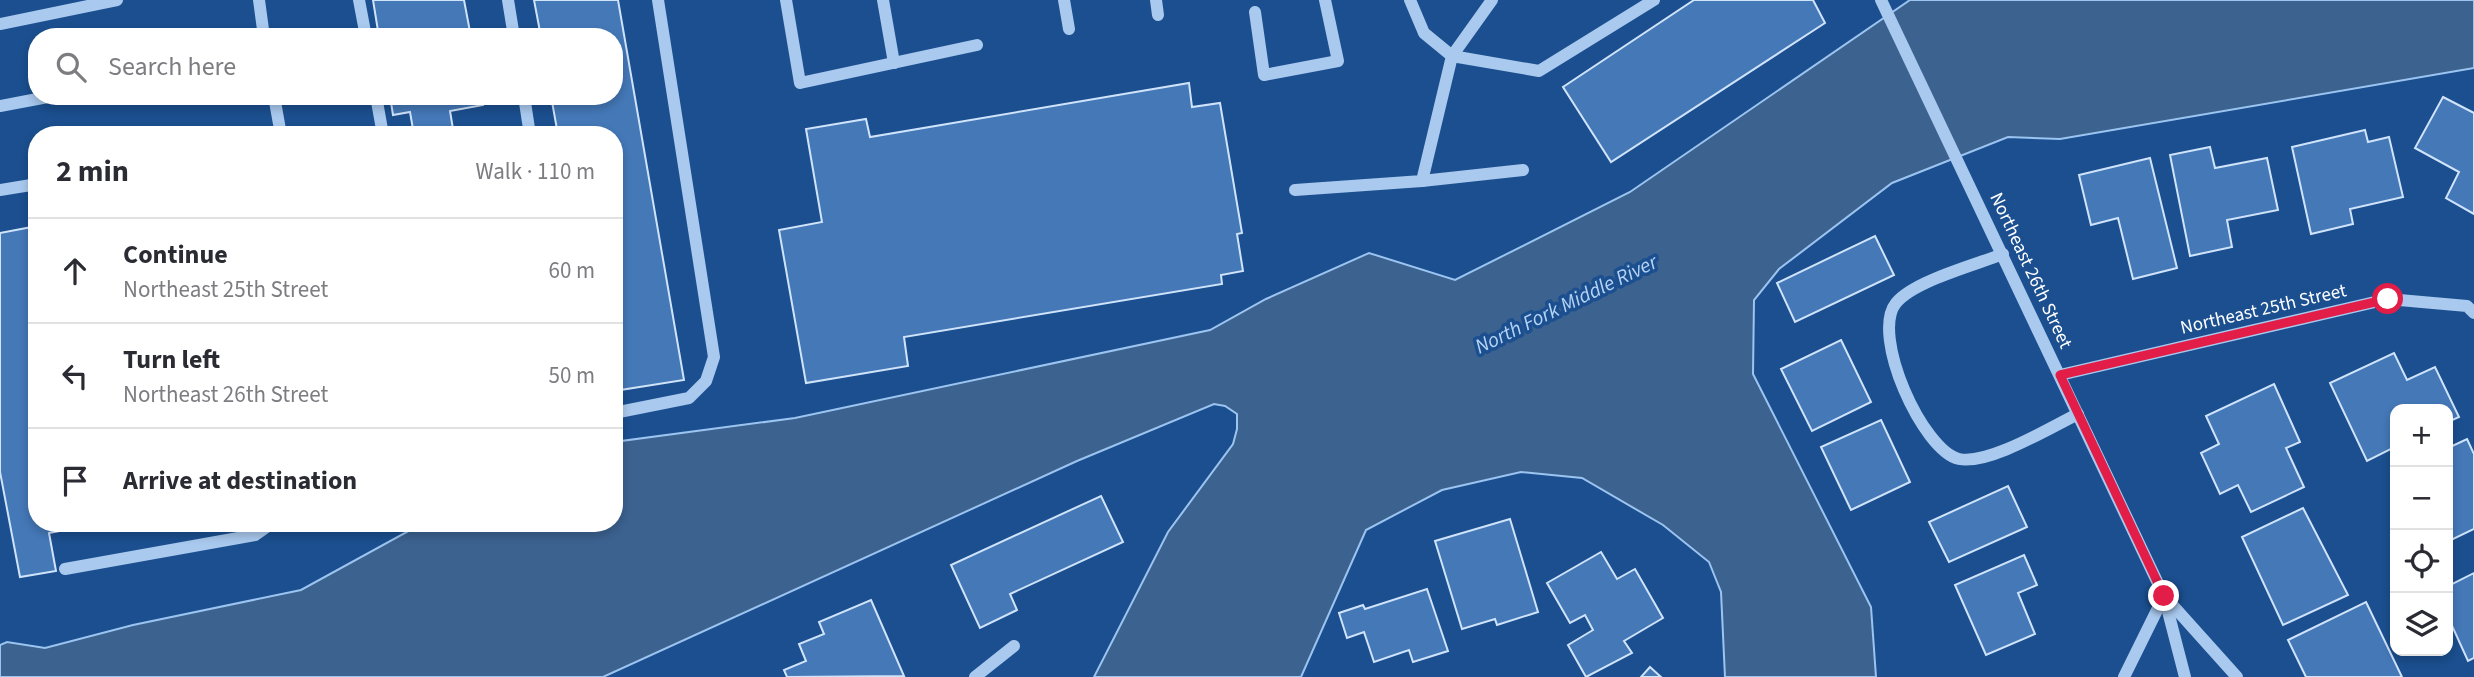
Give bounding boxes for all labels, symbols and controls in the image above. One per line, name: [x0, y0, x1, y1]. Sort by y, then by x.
search box: [28, 28, 623, 105]
icon: search: [52, 48, 90, 86]
text: Search here: [108, 48, 236, 85]
text: 2 min: [56, 150, 129, 193]
text: Walk · 110 m: [476, 155, 595, 188]
street label: Northeast 26th Street: [1983, 188, 2079, 354]
text: Continue: [123, 236, 228, 273]
water label: North Fork Middle River: [1470, 246, 1663, 361]
icon: ahead: [56, 252, 94, 290]
text: 60 m: [548, 254, 595, 287]
text: Northeast 25th Street: [123, 273, 328, 306]
street label: Northeast 25th Street: [2178, 277, 2350, 342]
route start: [2372, 283, 2403, 314]
text: Turn left: [123, 341, 220, 378]
icon: left: [56, 357, 94, 395]
text: 50 m: [548, 359, 595, 392]
text: Northeast 26th Street: [123, 378, 328, 411]
map controls: [2390, 404, 2453, 656]
button: +: [2390, 404, 2453, 467]
icon: arrive: [56, 462, 94, 500]
text: Arrive at destination: [123, 462, 357, 499]
button: −: [2390, 467, 2453, 530]
button: locate: [2390, 530, 2453, 593]
route end: [2148, 580, 2179, 611]
button: layers: [2390, 593, 2453, 656]

